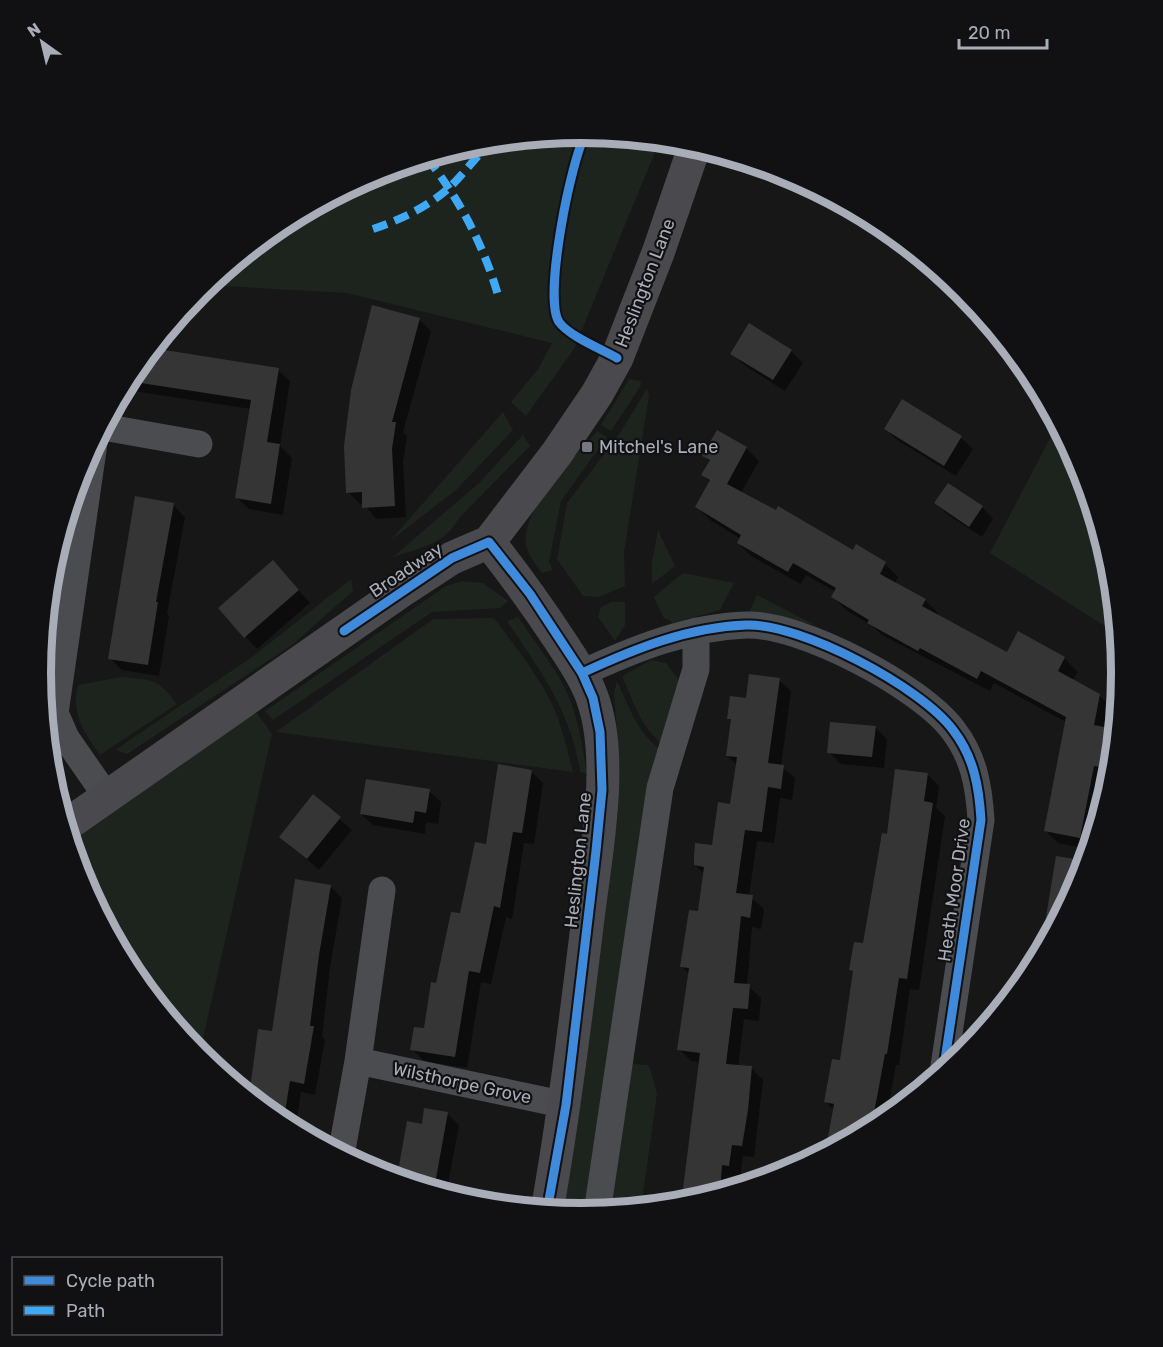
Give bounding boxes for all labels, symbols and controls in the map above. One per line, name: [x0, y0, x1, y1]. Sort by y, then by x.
north arrow: [12, 12, 72, 72]
scale bar: [959, 12, 1048, 50]
text: N: [24, 19, 44, 41]
text: 20 m: [968, 22, 1010, 44]
street label: Heslington Lane: [610, 215, 680, 351]
place label: Mitchel's Lane: [599, 436, 718, 458]
marker: Mitchel's Lane: [580, 440, 594, 454]
street label: Broadway: [365, 538, 447, 602]
street label: Heslington Lane: [560, 791, 596, 929]
street label: Heath Moor Drive: [933, 817, 975, 963]
street label: Wilsthorpe Grove: [391, 1058, 533, 1108]
legend: [12, 1257, 222, 1335]
text: Cycle path: [66, 1270, 155, 1292]
text: Path: [66, 1300, 105, 1322]

